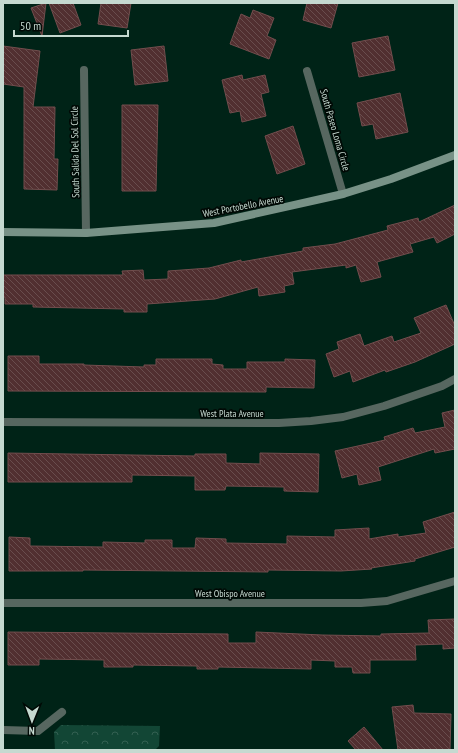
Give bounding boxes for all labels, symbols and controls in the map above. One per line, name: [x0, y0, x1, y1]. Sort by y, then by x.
scale bar: [14, 12, 128, 38]
text: 50 m: [20, 18, 41, 33]
street label: South Paseo Loma Circle: [317, 88, 353, 172]
street label: South Salida Del Sol Circle: [68, 106, 82, 198]
street label: West Portobello Avenue: [202, 192, 284, 220]
street label: West Plata Avenue: [200, 407, 264, 420]
street label: West Obispo Avenue: [195, 587, 265, 600]
north arrow: [12, 701, 52, 741]
text: N: [29, 724, 35, 738]

